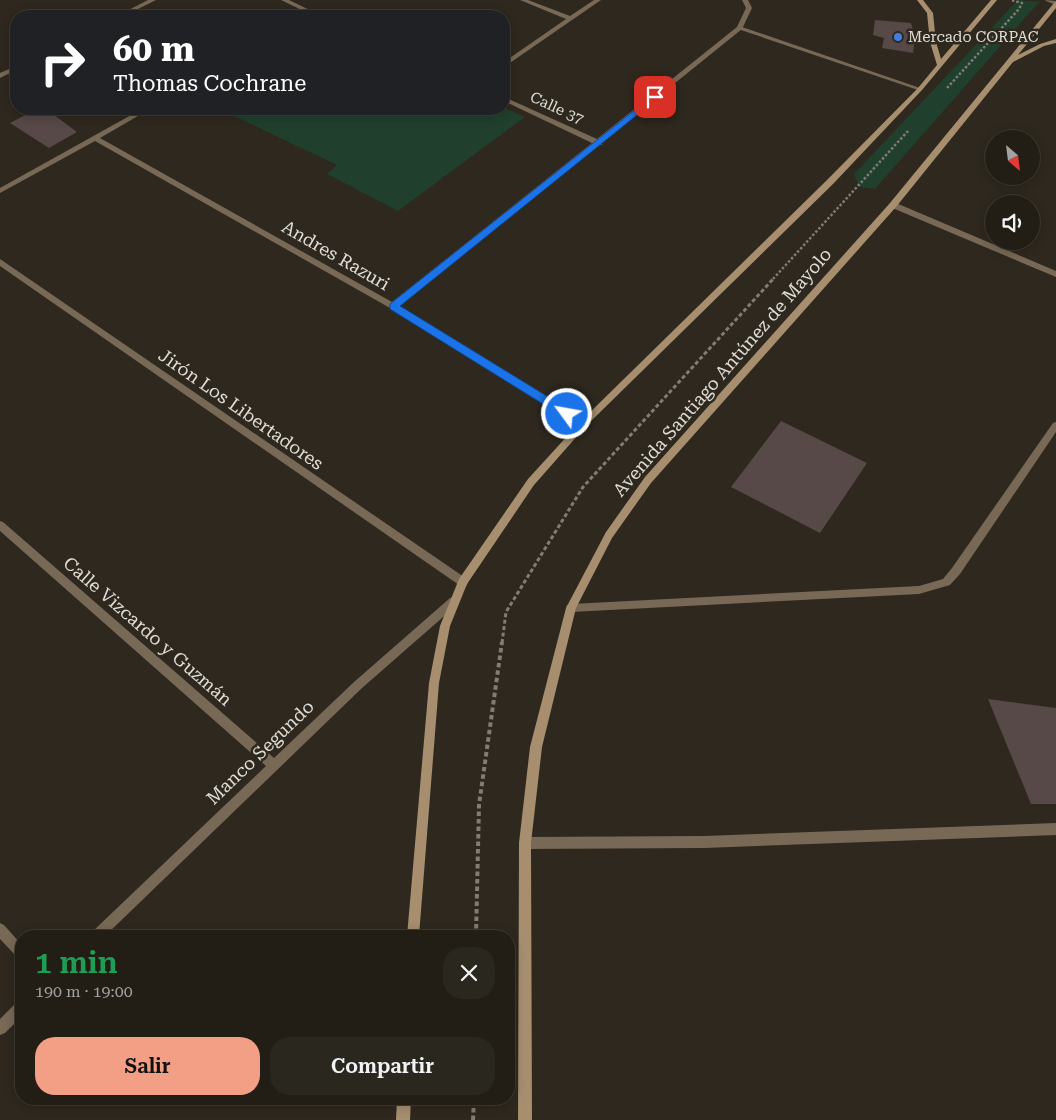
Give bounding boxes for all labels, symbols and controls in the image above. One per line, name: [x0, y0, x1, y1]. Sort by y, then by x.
place label: Mercado CORPAC: [908, 28, 1039, 46]
text: 60 m: [113, 29, 195, 70]
icon: right: [30, 30, 95, 95]
marker: Mercado CORPAC: [892, 31, 904, 43]
text: Thomas Cochrane: [113, 71, 306, 96]
pin: [634, 76, 676, 118]
icon: arrive: [641, 83, 669, 111]
street label: Calle 37: [527, 88, 587, 128]
north arrow: [985, 130, 1040, 185]
map controls: [985, 130, 1040, 250]
button: sound: [985, 195, 1040, 250]
street label: Andres Razuri: [278, 216, 394, 294]
street label: Avenida Santiago Antúnez de Mayolo: [608, 244, 836, 500]
street label: Jirón Los Libertadores: [155, 344, 327, 474]
position arrow: [540, 387, 592, 439]
street label: Calle Vizcardo y Guzmán: [59, 552, 237, 710]
street label: Manco Segundo: [202, 695, 318, 809]
text: 1 min: [35, 945, 118, 980]
button: close: [443, 947, 495, 999]
text: 190 m · 19:00: [35, 982, 133, 1001]
button: Salir: [35, 1037, 260, 1095]
button: Compartir: [270, 1037, 495, 1095]

